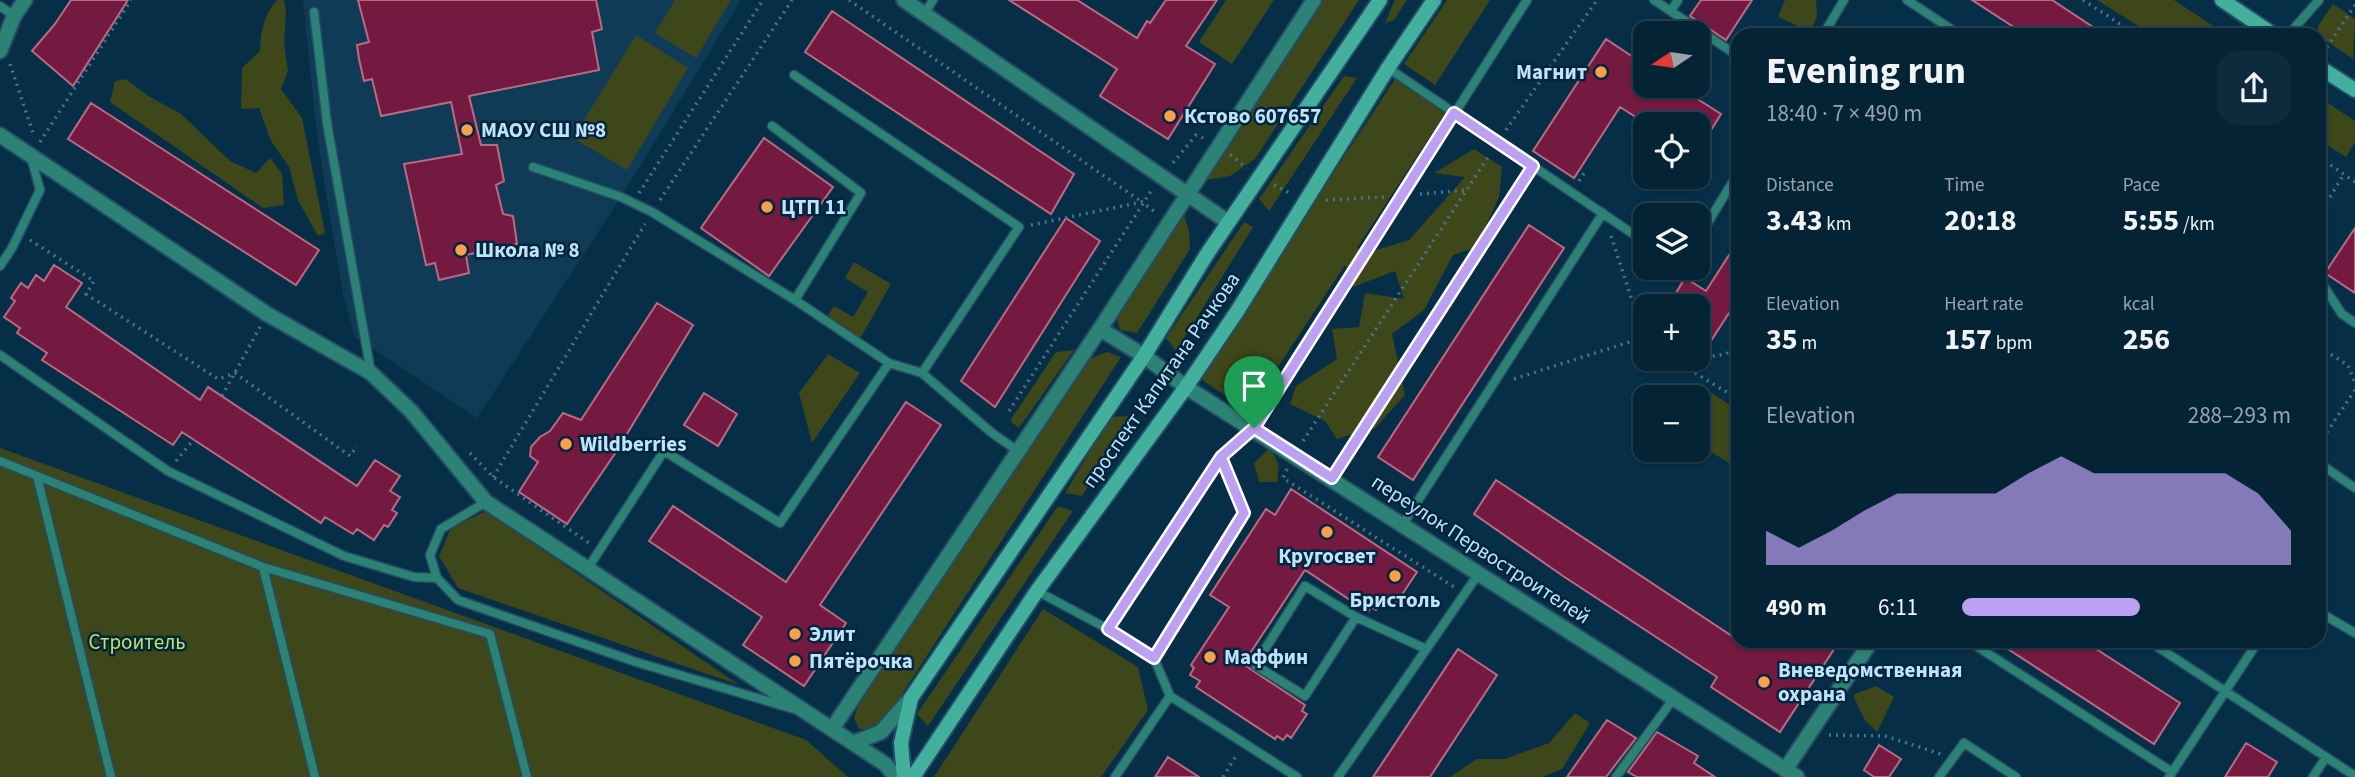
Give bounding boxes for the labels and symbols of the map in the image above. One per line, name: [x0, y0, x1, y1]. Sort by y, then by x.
north arrow: [1633, 21, 1710, 98]
place label: Магнит: [1516, 57, 1587, 87]
marker: Магнит: [1593, 64, 1609, 80]
place label: Кстово 607657: [1184, 101, 1321, 131]
marker: Кстово 607657: [1162, 108, 1178, 124]
place label: МАОУ СШ №8: [481, 115, 606, 145]
marker: МАОУ СШ №8: [459, 122, 475, 138]
place label: ЦТП 11: [781, 192, 847, 222]
marker: ЦТП 11: [759, 199, 775, 215]
place label: Школа № 8: [475, 235, 580, 265]
marker: Школа № 8: [453, 242, 469, 258]
street label: проспект Капитана Рачкова: [1075, 266, 1247, 494]
pin: [1224, 356, 1284, 428]
place label: Wildberries: [580, 429, 687, 459]
marker: Wildberries: [558, 436, 574, 452]
street label: переулок Первостроителей: [1366, 467, 1596, 631]
marker: Кругосвет: [1319, 524, 1335, 540]
place label: Кругосвет: [1278, 541, 1376, 571]
marker: Бристоль: [1387, 568, 1403, 584]
place label: Бристоль: [1350, 585, 1441, 615]
place label: Элит: [809, 619, 855, 649]
marker: Элит: [787, 626, 803, 642]
park label: Строитель: [88, 627, 186, 657]
place label: Маффин: [1224, 642, 1308, 672]
place label: Пятёрочка: [809, 646, 913, 676]
marker: Маффин: [1202, 649, 1218, 665]
marker: Пятёрочка: [787, 653, 803, 669]
place label: Вневедомственная охрана: [1778, 655, 1962, 709]
marker: Вневедомственная охрана: [1756, 674, 1772, 690]

